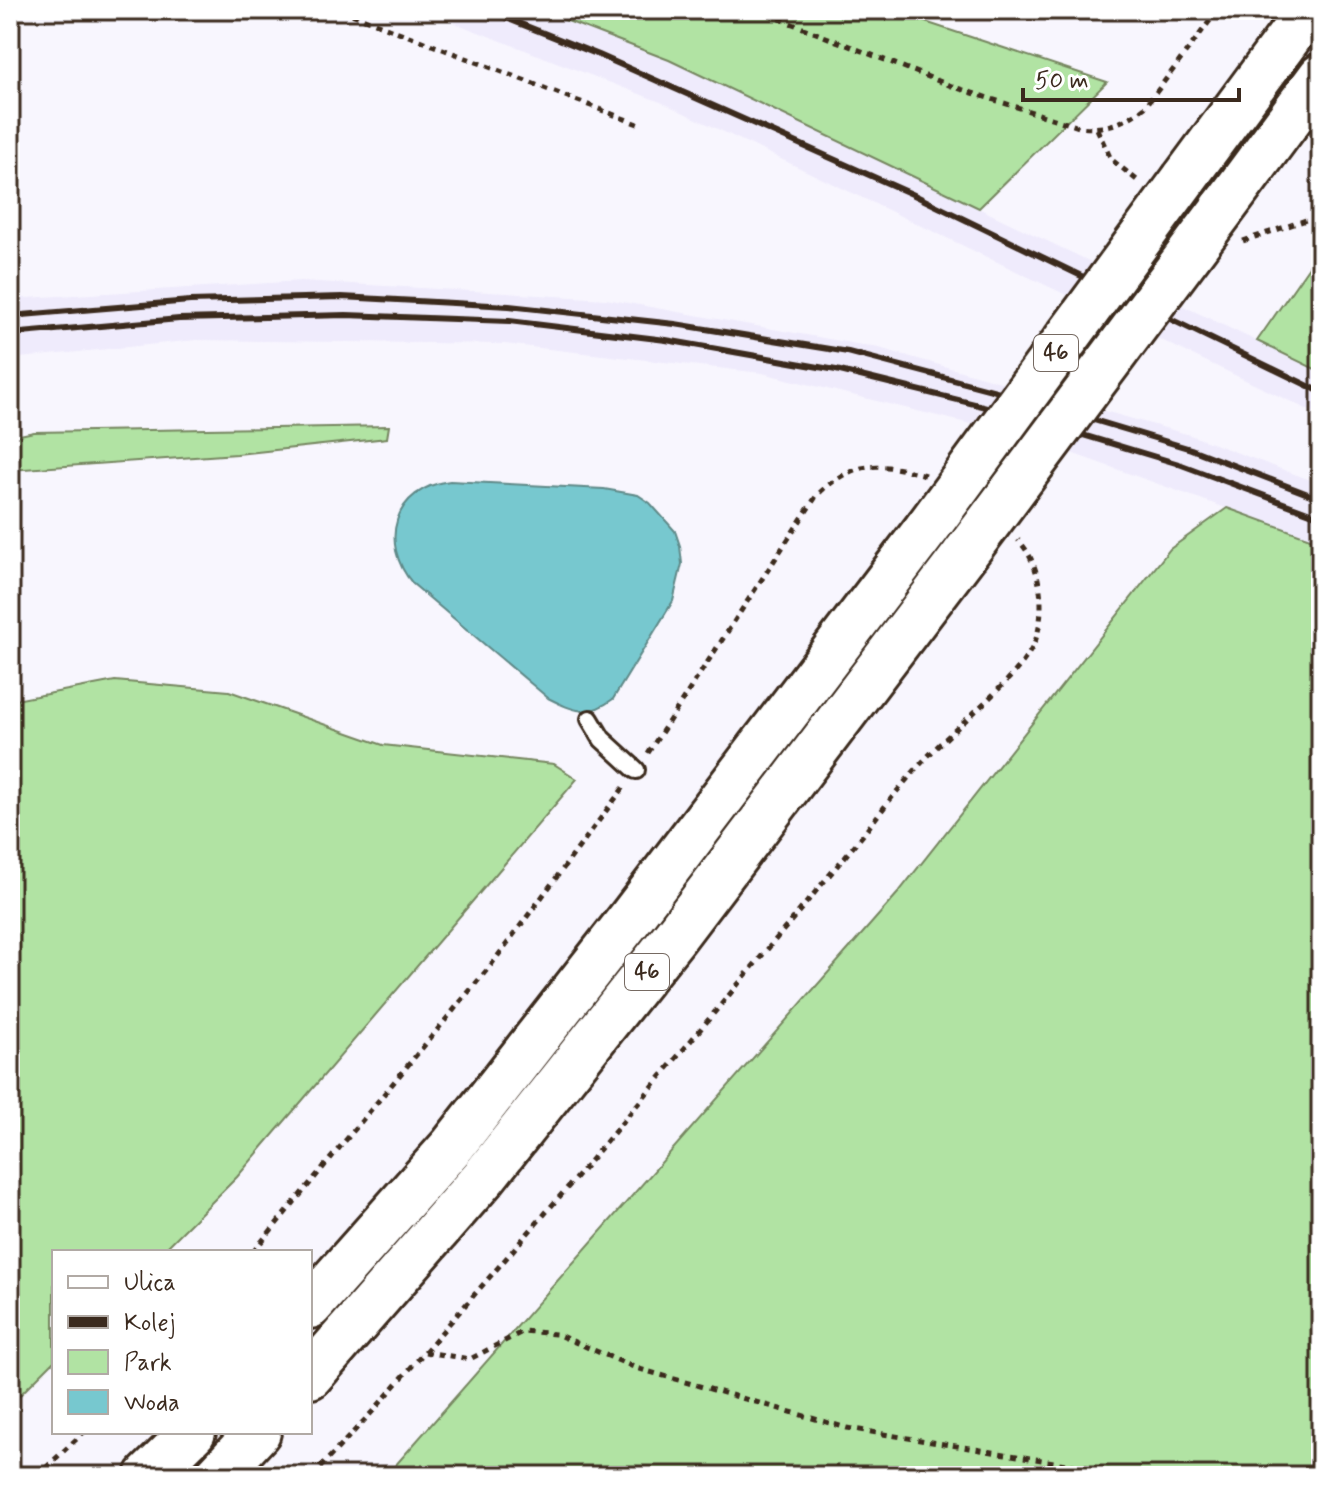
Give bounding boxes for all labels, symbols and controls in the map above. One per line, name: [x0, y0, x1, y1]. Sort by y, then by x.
scale bar: [1023, 52, 1239, 102]
text: 50 m: [1035, 66, 1089, 97]
road number: 46: [1034, 335, 1078, 371]
road number: 46: [625, 954, 669, 990]
legend: [52, 1250, 312, 1434]
text: Ulica: [124, 1268, 176, 1299]
text: Kolej: [124, 1308, 175, 1339]
text: Park: [124, 1348, 172, 1379]
text: Woda: [124, 1388, 180, 1419]

